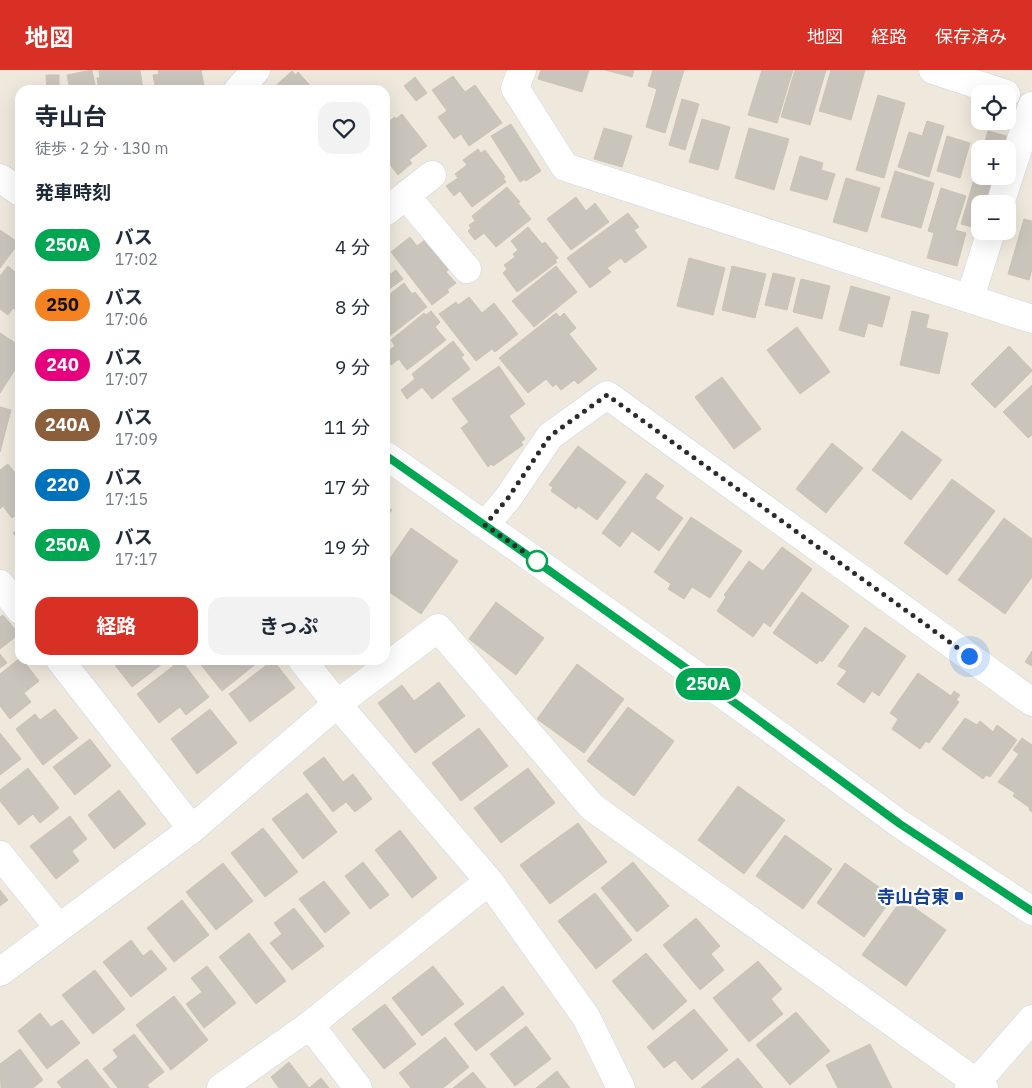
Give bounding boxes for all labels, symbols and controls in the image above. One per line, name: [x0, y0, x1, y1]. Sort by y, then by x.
text: 地図: [25, 21, 73, 53]
text: 地図: [807, 25, 843, 48]
text: 経路: [871, 25, 907, 48]
text: 保存済み: [935, 25, 1007, 48]
map controls: [971, 85, 1016, 240]
button: locate: [971, 85, 1016, 130]
text: 寺山台: [35, 100, 107, 132]
button: heart: [318, 102, 370, 154]
text: 徒歩 · 2 分 · 130 m: [35, 138, 168, 158]
button: +: [971, 140, 1016, 185]
text: 発車時刻: [35, 180, 111, 204]
button: −: [971, 195, 1016, 240]
text: バス: [115, 225, 153, 249]
text: 250A: [45, 233, 90, 256]
text: 4 分: [335, 235, 370, 259]
text: 17:02: [115, 249, 158, 269]
text: バス: [105, 285, 143, 309]
text: 250: [46, 293, 79, 316]
text: 8 分: [335, 295, 370, 319]
text: 17:06: [105, 309, 148, 329]
text: バス: [105, 345, 143, 369]
text: 240: [46, 353, 79, 376]
text: 9 分: [335, 355, 370, 379]
text: 17:07: [105, 369, 148, 389]
text: バス: [115, 405, 153, 429]
text: 240A: [45, 413, 90, 436]
text: 11 分: [324, 415, 370, 439]
text: 17:09: [115, 429, 158, 449]
text: バス: [105, 465, 143, 489]
text: 220: [46, 473, 79, 496]
text: 17 分: [324, 475, 370, 499]
text: 17:15: [105, 489, 148, 509]
text: バス: [115, 525, 153, 549]
text: 250A: [45, 533, 90, 556]
text: 19 分: [324, 535, 370, 559]
text: 17:17: [115, 549, 158, 569]
unlabelled marker: [526, 550, 548, 572]
button: 経路: [35, 597, 198, 655]
button: きっぷ: [208, 597, 370, 655]
your location: [957, 644, 982, 669]
line badge: 250A: [673, 668, 743, 700]
text: 250A: [686, 672, 730, 695]
place label: 寺山台東: [877, 885, 949, 908]
marker: 寺山台東: [953, 890, 965, 902]

